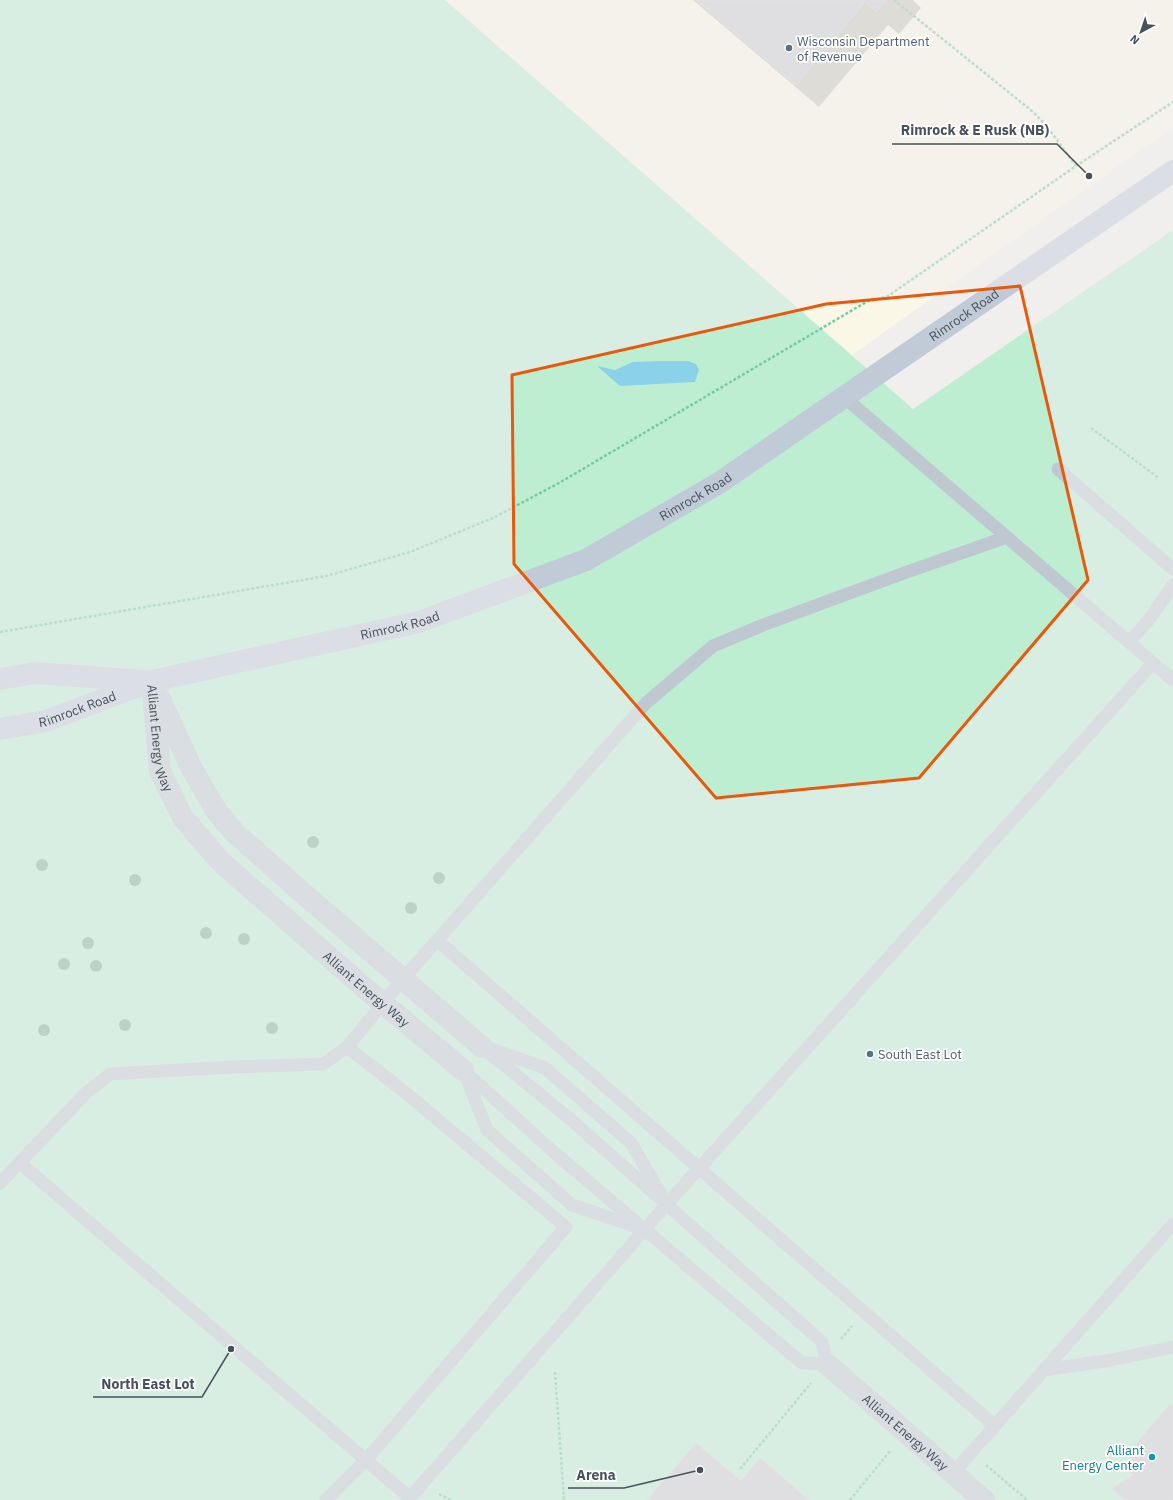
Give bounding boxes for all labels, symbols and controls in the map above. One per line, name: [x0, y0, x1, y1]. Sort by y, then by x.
north arrow: [1121, 12, 1161, 52]
text: N: [1127, 32, 1142, 48]
place label: Wisconsin Department of Revenue: [797, 33, 929, 65]
marker: Wisconsin Department of Revenue: [784, 43, 794, 53]
callout: Rimrock & E Rusk (NB): [892, 118, 1057, 144]
text: Rimrock & E Rusk (NB): [901, 121, 1049, 139]
street label: Rimrock Road: [926, 285, 1002, 345]
street label: Rimrock Road: [656, 469, 735, 525]
street label: Rimrock Road: [359, 607, 442, 644]
street label: Alliant Energy Way: [143, 684, 177, 795]
street label: Rimrock Road: [37, 687, 118, 731]
street label: Alliant Energy Way: [319, 948, 414, 1031]
place label: South East Lot: [878, 1046, 962, 1063]
marker: South East Lot: [865, 1049, 875, 1059]
callout: North East Lot: [93, 1371, 202, 1397]
text: North East Lot: [101, 1375, 195, 1393]
street label: Alliant Energy Way: [859, 1390, 952, 1475]
place label: Alliant Energy Center: [1062, 1442, 1144, 1474]
marker: Alliant Energy Center: [1147, 1452, 1157, 1462]
callout: Arena: [568, 1462, 624, 1488]
text: Arena: [576, 1466, 616, 1484]

